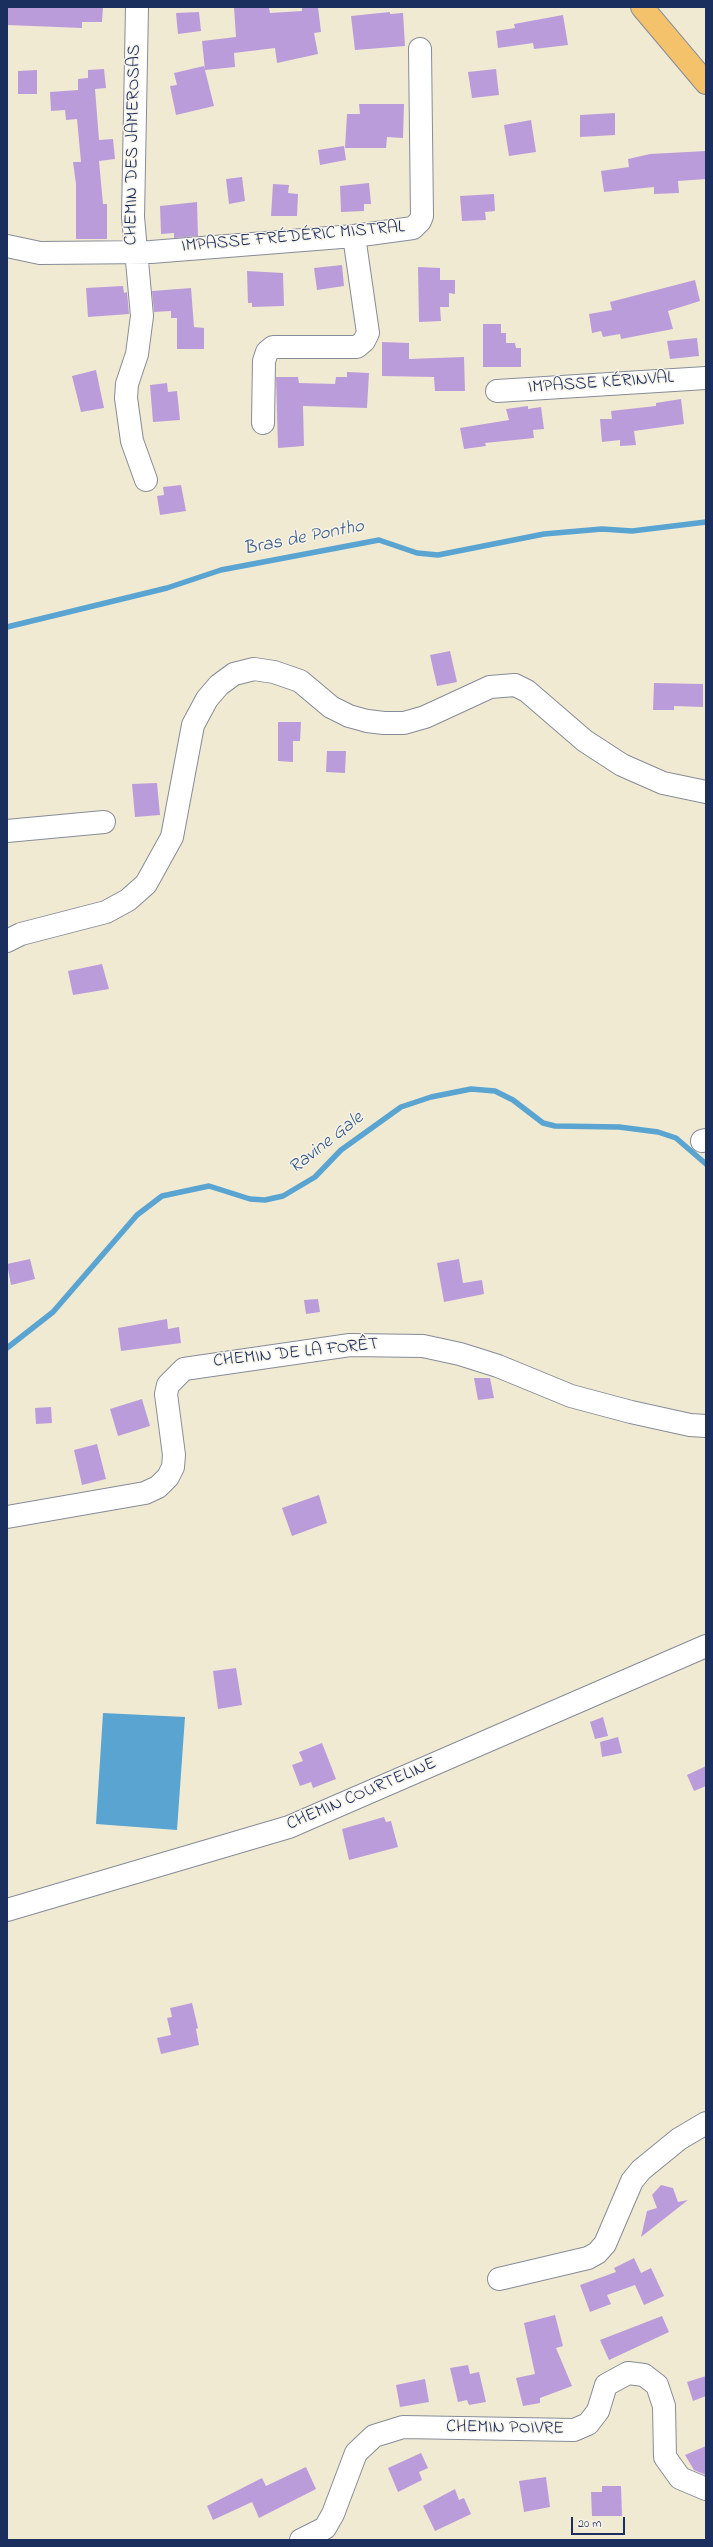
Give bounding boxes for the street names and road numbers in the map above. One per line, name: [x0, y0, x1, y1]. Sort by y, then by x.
street label: CHEMIN DES JAMEROSAS: [121, 44, 147, 246]
street label: IMPASSE FRÉDÉRIC MISTRAL: [180, 217, 406, 259]
street label: IMPASSE KÉRINVAL: [527, 368, 675, 400]
street label: CHEMIN DE LA FORÊT: [212, 1335, 380, 1373]
street label: CHEMIN COURTELINE: [284, 1754, 440, 1836]
street label: CHEMIN POIVRE: [446, 2417, 564, 2441]

